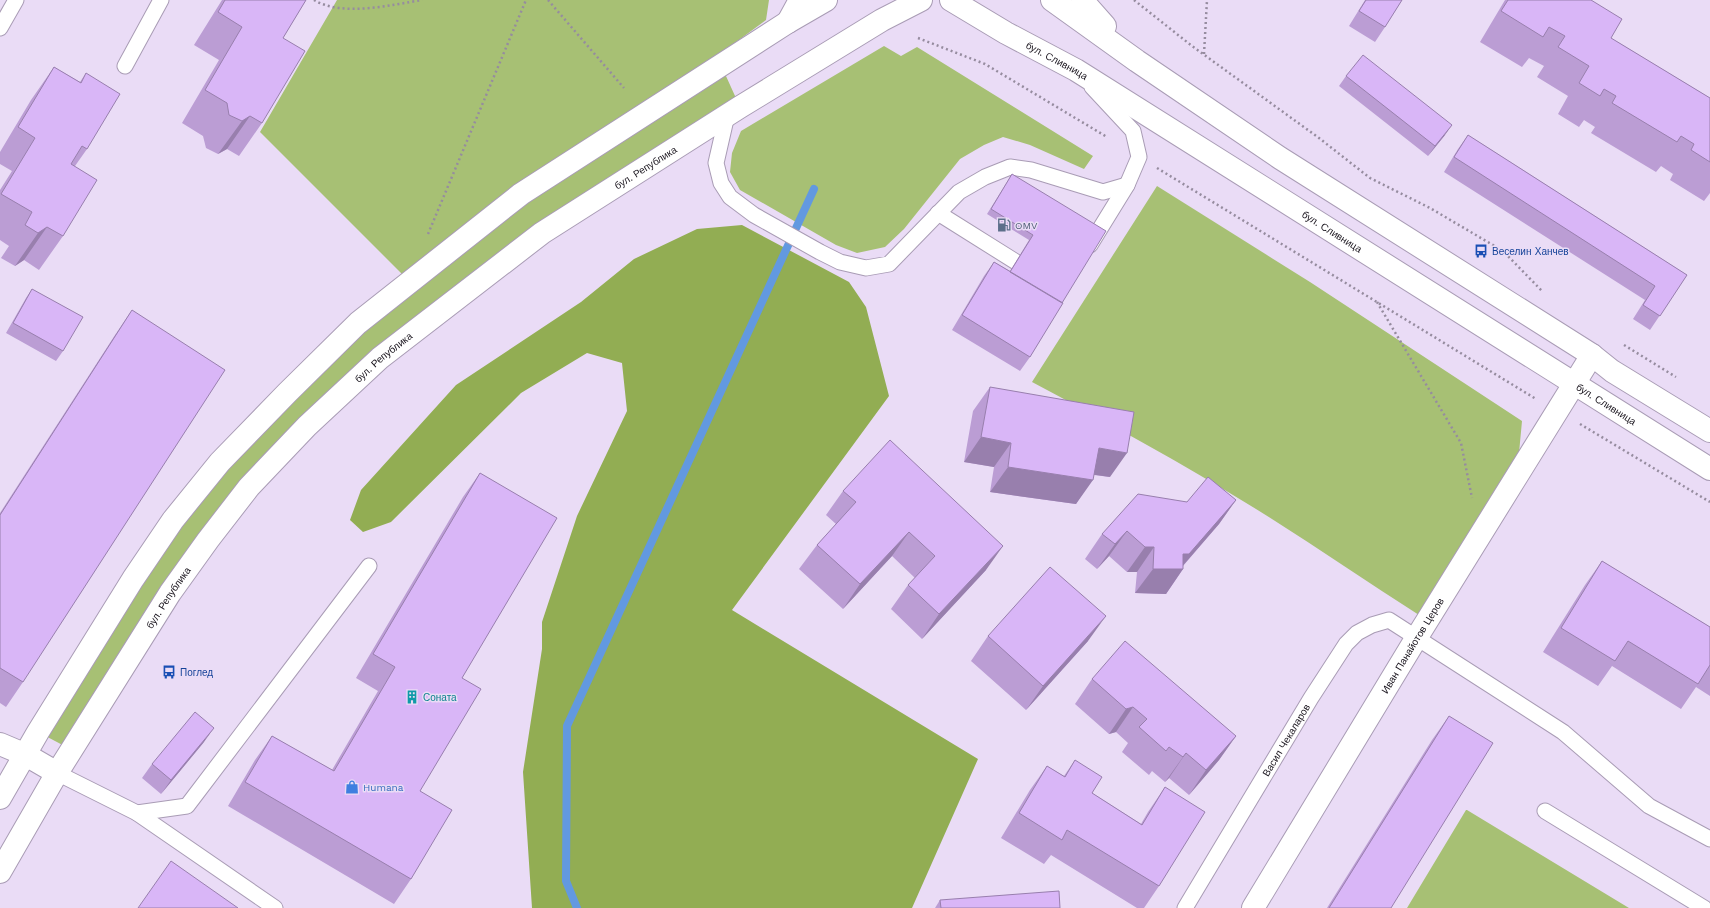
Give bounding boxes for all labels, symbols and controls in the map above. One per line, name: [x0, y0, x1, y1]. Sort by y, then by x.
street label: бул. Сливница: [1024, 40, 1090, 82]
street label: бул. Република: [612, 144, 679, 192]
street label: бул. Сливница: [1300, 209, 1364, 255]
fuel station icon: OMV: [996, 217, 1012, 233]
place label: OMV: [1015, 220, 1038, 231]
bus stop icon: Веселин Ханчев: [1473, 243, 1489, 259]
place label: Веселин Ханчев: [1492, 246, 1569, 257]
street label: бул. Република: [353, 330, 415, 385]
street label: бул. Сливница: [1574, 381, 1638, 427]
street label: бул. Република: [144, 565, 193, 630]
street label: Иван Панайотов Церов: [1379, 596, 1446, 695]
bus stop icon: Поглед: [161, 664, 177, 680]
place label: Поглед: [180, 667, 213, 678]
building icon: Соната: [404, 689, 420, 705]
place label: Соната: [423, 692, 457, 703]
street label: Васил Чекаларов: [1260, 702, 1312, 778]
shop icon: Humana: [344, 779, 360, 795]
place label: Humana: [363, 782, 404, 793]

